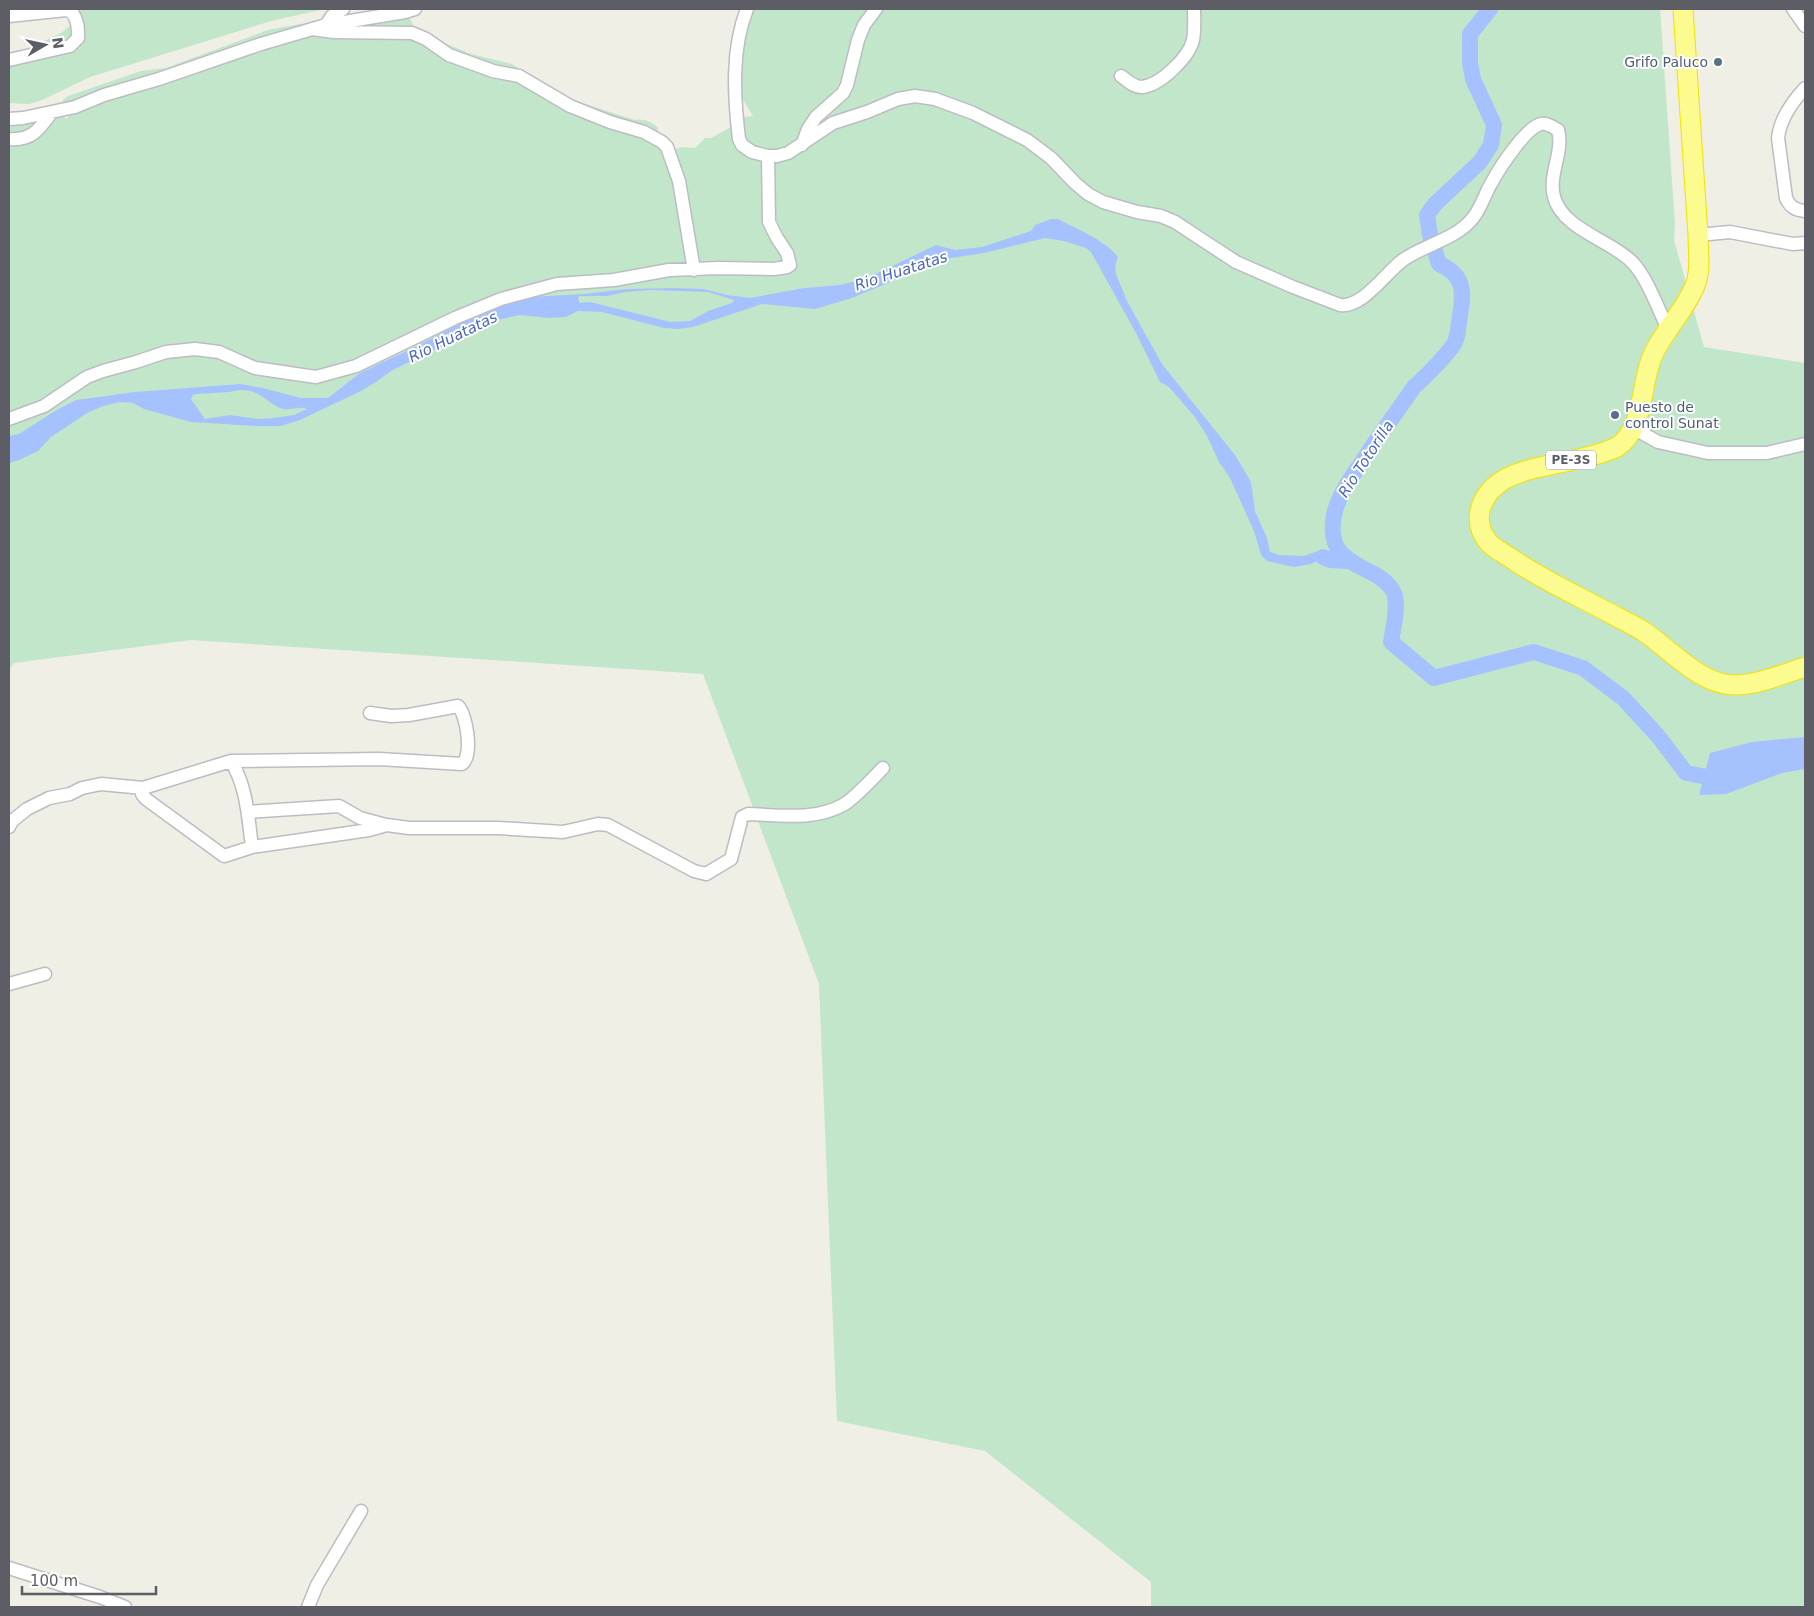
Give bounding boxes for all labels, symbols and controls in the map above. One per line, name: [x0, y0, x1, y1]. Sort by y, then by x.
north arrow: [20, 20, 70, 70]
text: N: [49, 36, 67, 50]
place label: Grifo Paluco: [1624, 54, 1708, 70]
marker: Grifo Paluco: [1712, 56, 1724, 68]
water label: Rio Huatatas: [852, 247, 950, 294]
water label: Rio Huatatas: [406, 308, 500, 366]
place label: Puesto de control Sunat: [1625, 399, 1719, 431]
marker: Puesto de control Sunat: [1609, 409, 1621, 421]
water label: Rio Totorilla: [1335, 417, 1397, 501]
road number: PE-3S: [1546, 450, 1596, 470]
scale bar: [22, 1564, 156, 1596]
text: 100 m: [30, 1572, 78, 1590]

